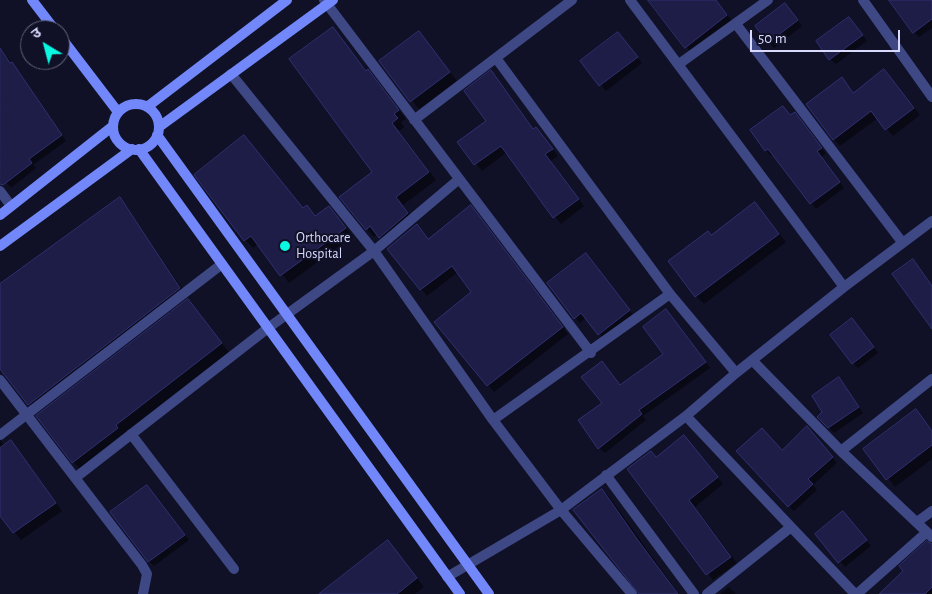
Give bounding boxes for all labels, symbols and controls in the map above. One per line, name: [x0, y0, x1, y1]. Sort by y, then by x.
north arrow: [20, 20, 70, 70]
scale bar: [752, 20, 902, 52]
text: उ: [29, 26, 44, 42]
text: 50 m: [758, 31, 787, 46]
place label: Orthocare Hospital: [296, 230, 351, 262]
marker: Orthocare Hospital: [278, 239, 292, 253]

